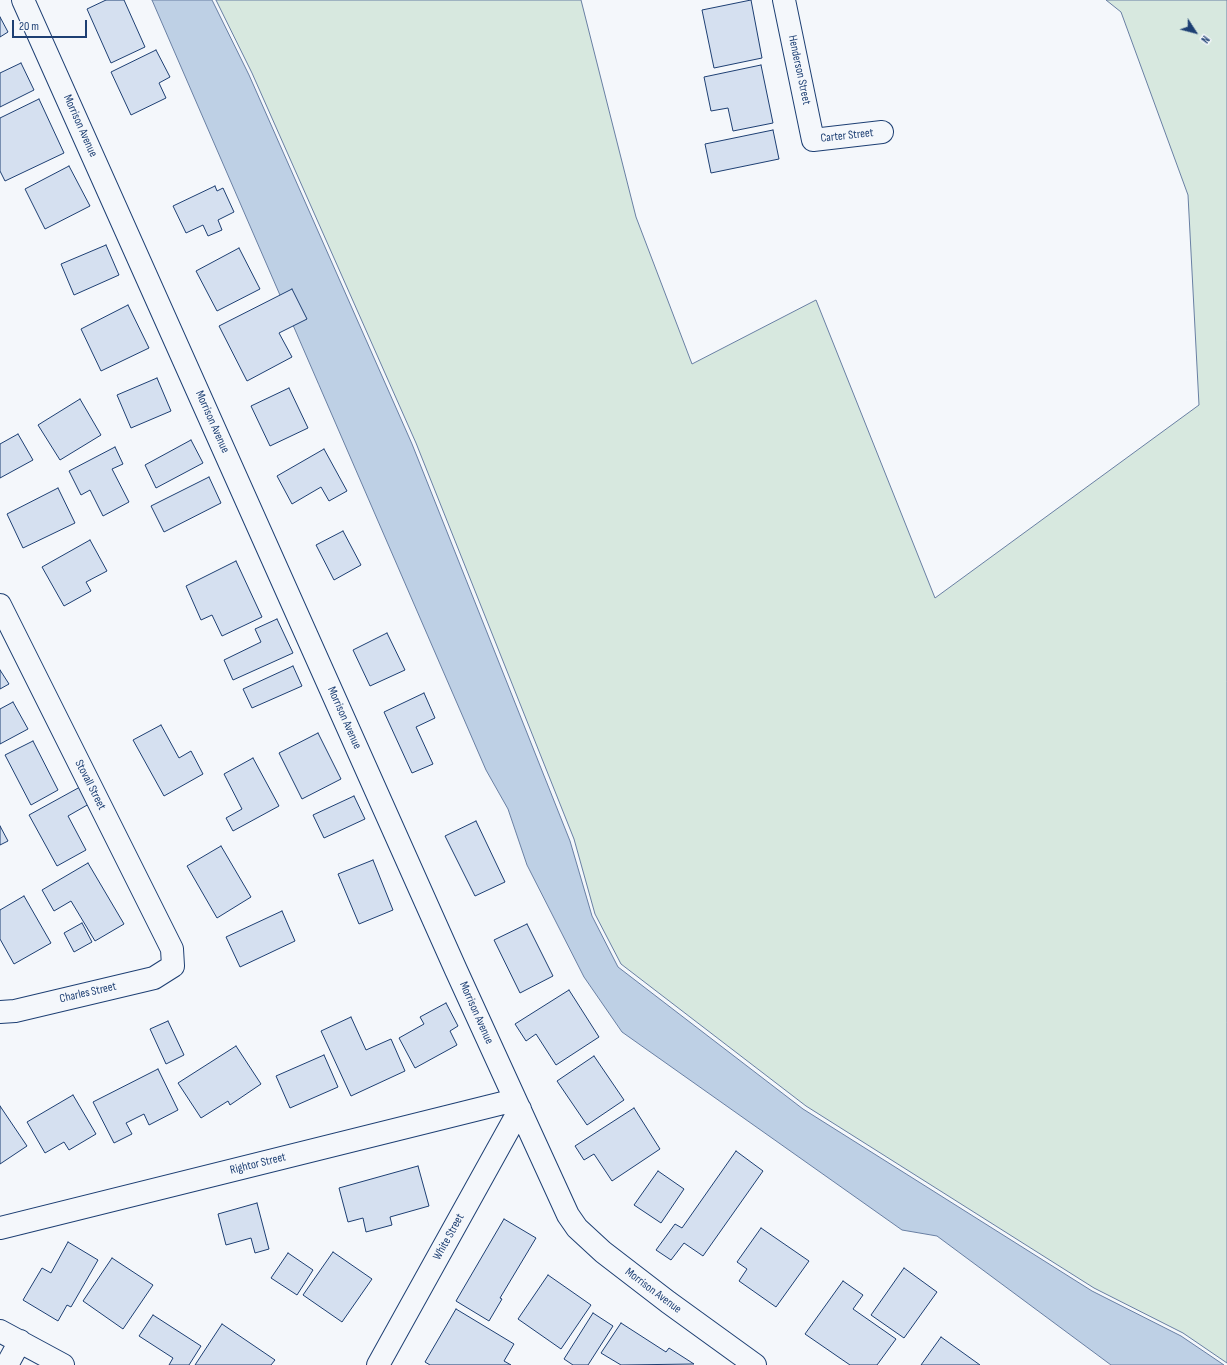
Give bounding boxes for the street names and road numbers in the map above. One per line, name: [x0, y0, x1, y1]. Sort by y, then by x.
street label: Henderson Street: [785, 34, 813, 106]
street label: Morrison Avenue: [60, 93, 100, 159]
street label: Carter Street: [820, 126, 874, 146]
street label: Morrison Avenue: [192, 389, 232, 455]
street label: Morrison Avenue: [324, 685, 364, 751]
street label: Stovall Street: [71, 758, 109, 812]
street label: Charles Street: [58, 980, 118, 1006]
street label: Morrison Avenue: [456, 980, 496, 1046]
street label: Rightor Street: [229, 1150, 287, 1178]
street label: White Street: [430, 1211, 468, 1263]
street label: Morrison Avenue: [622, 1265, 684, 1317]

